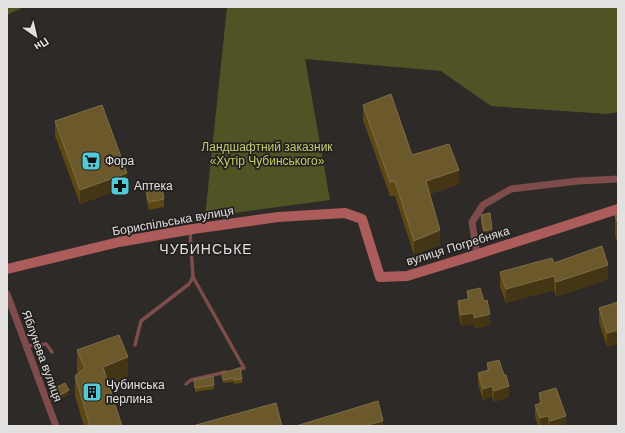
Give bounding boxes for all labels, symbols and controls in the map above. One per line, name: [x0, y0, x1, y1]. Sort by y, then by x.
north arrow: [16, 16, 56, 56]
text: Пн: [32, 35, 51, 53]
park label: Ландшафтний заказник «Хутір Чубинського»: [201, 140, 333, 168]
supermarket icon: Фора: [80, 150, 102, 172]
place label: Фора: [105, 154, 134, 168]
pharmacy icon: Аптека: [109, 175, 131, 197]
place label: Аптека: [134, 179, 173, 193]
street label: Бориспільська вулиця: [111, 203, 235, 239]
street label: вулиця Погребняка: [405, 224, 512, 268]
district label: ЧУБИНСЬКЕ: [159, 241, 253, 257]
street label: Яблунева вулиця: [19, 308, 65, 404]
place label: Чубинська перлина: [106, 378, 165, 406]
building icon: Чубинська перлина: [81, 381, 103, 403]

